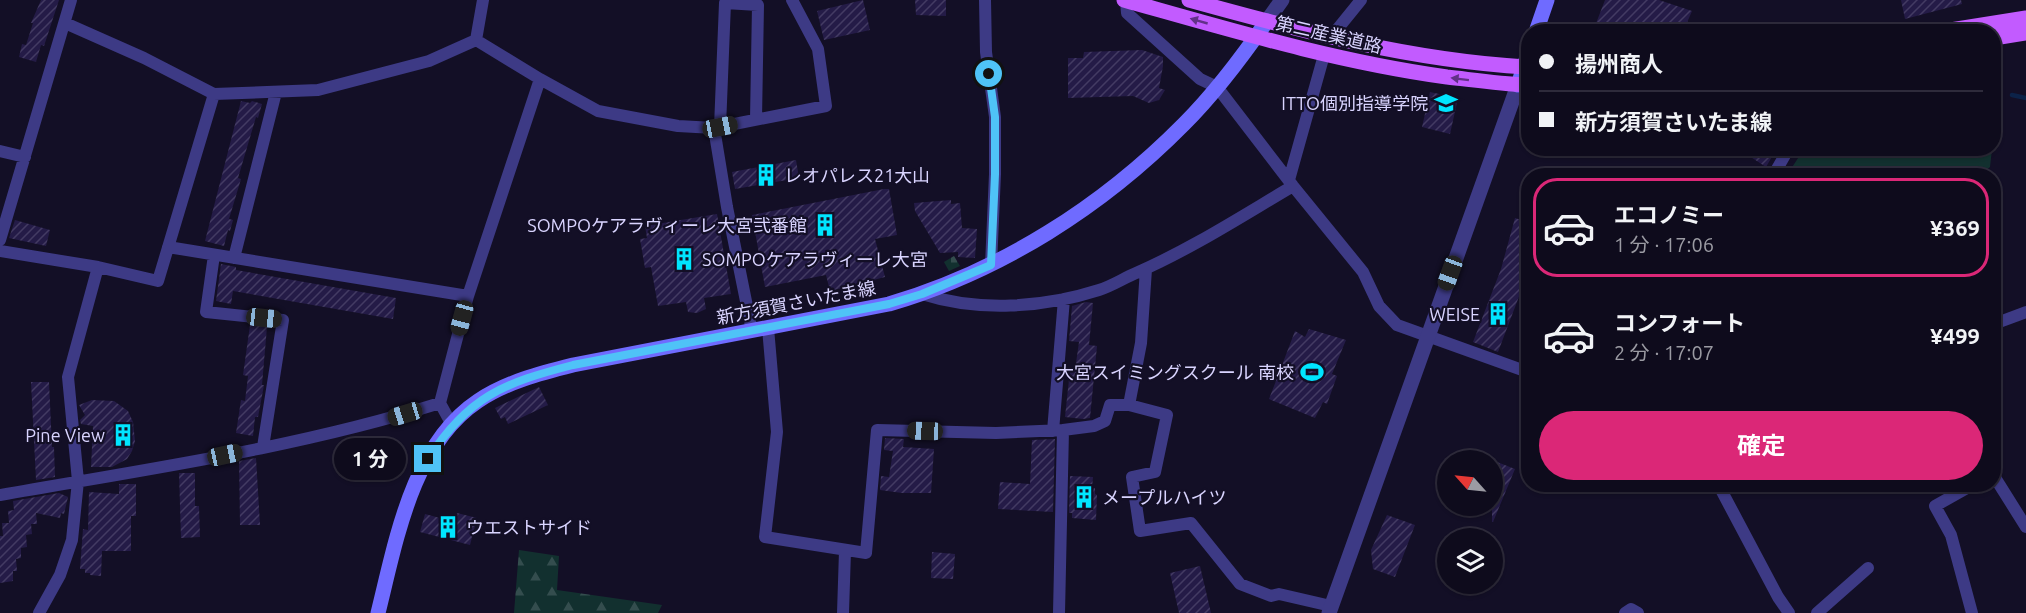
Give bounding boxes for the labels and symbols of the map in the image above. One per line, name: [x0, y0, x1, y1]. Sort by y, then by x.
street label: 第二産業道路: [1274, 12, 1384, 56]
one-way arrow: [1190, 16, 1208, 25]
route start: [975, 60, 1002, 87]
one-way arrow: [1450, 74, 1469, 83]
school or university icon: ITTO個別指導学院: [1433, 90, 1459, 116]
place label: ITTO個別指導学院: [1281, 93, 1428, 113]
car: [701, 115, 739, 139]
building icon: レオパレス21大山: [753, 162, 779, 188]
place label: レオパレス21大山: [784, 165, 930, 185]
building icon: SOMPOケアラヴィーレ大宮弐番館: [812, 212, 838, 238]
place label: SOMPOケアラヴィーレ大宮弐番館: [527, 215, 807, 235]
building icon: SOMPOケアラヴィーレ大宮: [671, 246, 697, 272]
place label: SOMPOケアラヴィーレ大宮: [702, 249, 928, 269]
car: [1435, 253, 1465, 293]
street label: 新方須賀さいたま線: [715, 277, 877, 327]
car: [449, 298, 475, 338]
building icon: WEISE: [1485, 301, 1511, 327]
place label: WEISE: [1429, 304, 1480, 324]
car: [245, 307, 283, 329]
sports icon: 大宮スイミングスクール 南校: [1299, 359, 1325, 385]
place label: 大宮スイミングスクール 南校: [1056, 362, 1294, 382]
car: [385, 400, 425, 428]
car: [907, 421, 943, 441]
building icon: Pine View: [110, 422, 136, 448]
place label: Pine View: [25, 425, 105, 445]
callout: 1 分: [335, 438, 407, 480]
car: [206, 442, 244, 468]
route end: [414, 445, 441, 472]
north arrow: [1437, 450, 1503, 516]
building icon: メープルハイツ: [1071, 484, 1097, 510]
place label: メープルハイツ: [1102, 487, 1227, 507]
building icon: ウエストサイド: [435, 514, 461, 540]
place label: ウエストサイド: [466, 517, 592, 537]

